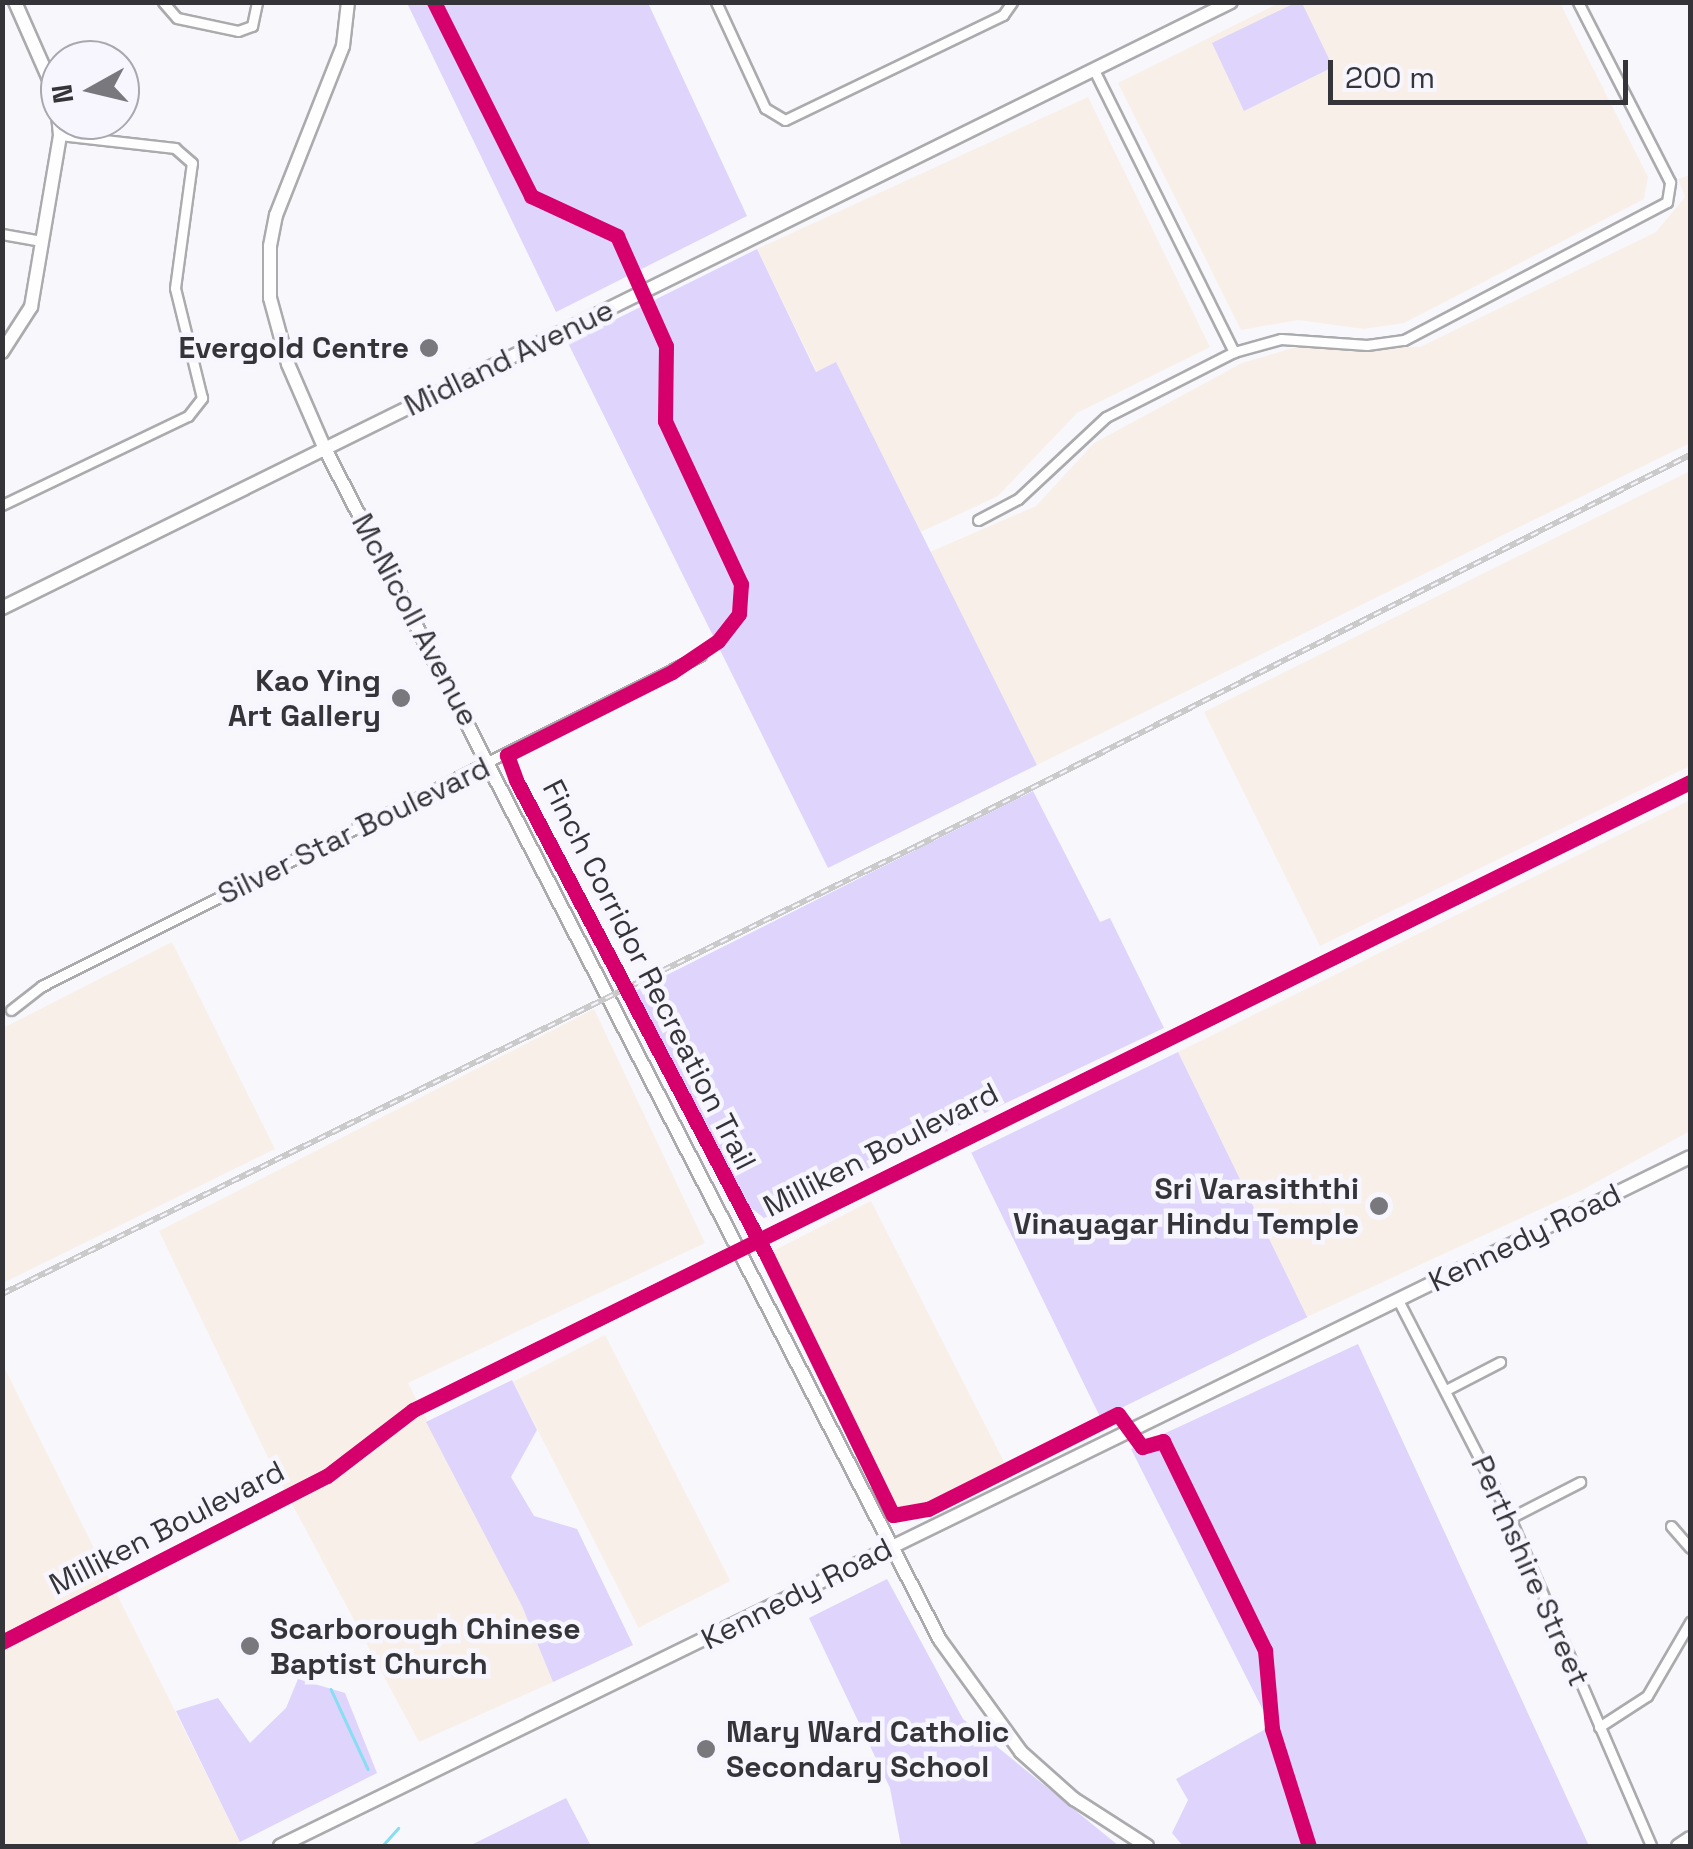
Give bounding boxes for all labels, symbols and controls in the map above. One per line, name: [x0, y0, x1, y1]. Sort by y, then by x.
north arrow: [40, 40, 140, 140]
scale bar: [1333, 40, 1633, 102]
text: 200 m: [1345, 58, 1435, 97]
text: N: [43, 82, 81, 106]
street label: Midland Avenue: [398, 292, 620, 424]
place label: Evergold Centre: [178, 330, 409, 366]
marker: Evergold Centre: [418, 337, 440, 359]
street label: McNicoll Avenue: [344, 507, 486, 733]
place label: Kao Ying Art Gallery: [228, 663, 381, 734]
marker: Kao Ying Art Gallery: [390, 687, 412, 709]
street label: Silver Star Boulevard: [212, 749, 496, 913]
street label: Finch Corridor Recreation Trail: [534, 773, 764, 1177]
street label: Milliken Boulevard: [758, 1075, 1004, 1225]
place label: Sri Varasiththi Vinayagar Hindu Temple: [1012, 1171, 1359, 1242]
street label: Kennedy Road: [1423, 1176, 1627, 1300]
marker: Sri Varasiththi Vinayagar Hindu Temple: [1368, 1195, 1390, 1217]
street label: Perthshire Street: [1463, 1450, 1597, 1692]
street label: Milliken Boulevard: [44, 1453, 290, 1603]
street label: Kennedy Road: [696, 1531, 898, 1657]
place label: Scarborough Chinese Baptist Church: [270, 1611, 580, 1682]
marker: Scarborough Chinese Baptist Church: [239, 1635, 261, 1657]
place label: Mary Ward Catholic Secondary School: [726, 1714, 1010, 1784]
marker: Mary Ward Catholic Secondary School: [695, 1738, 717, 1760]

